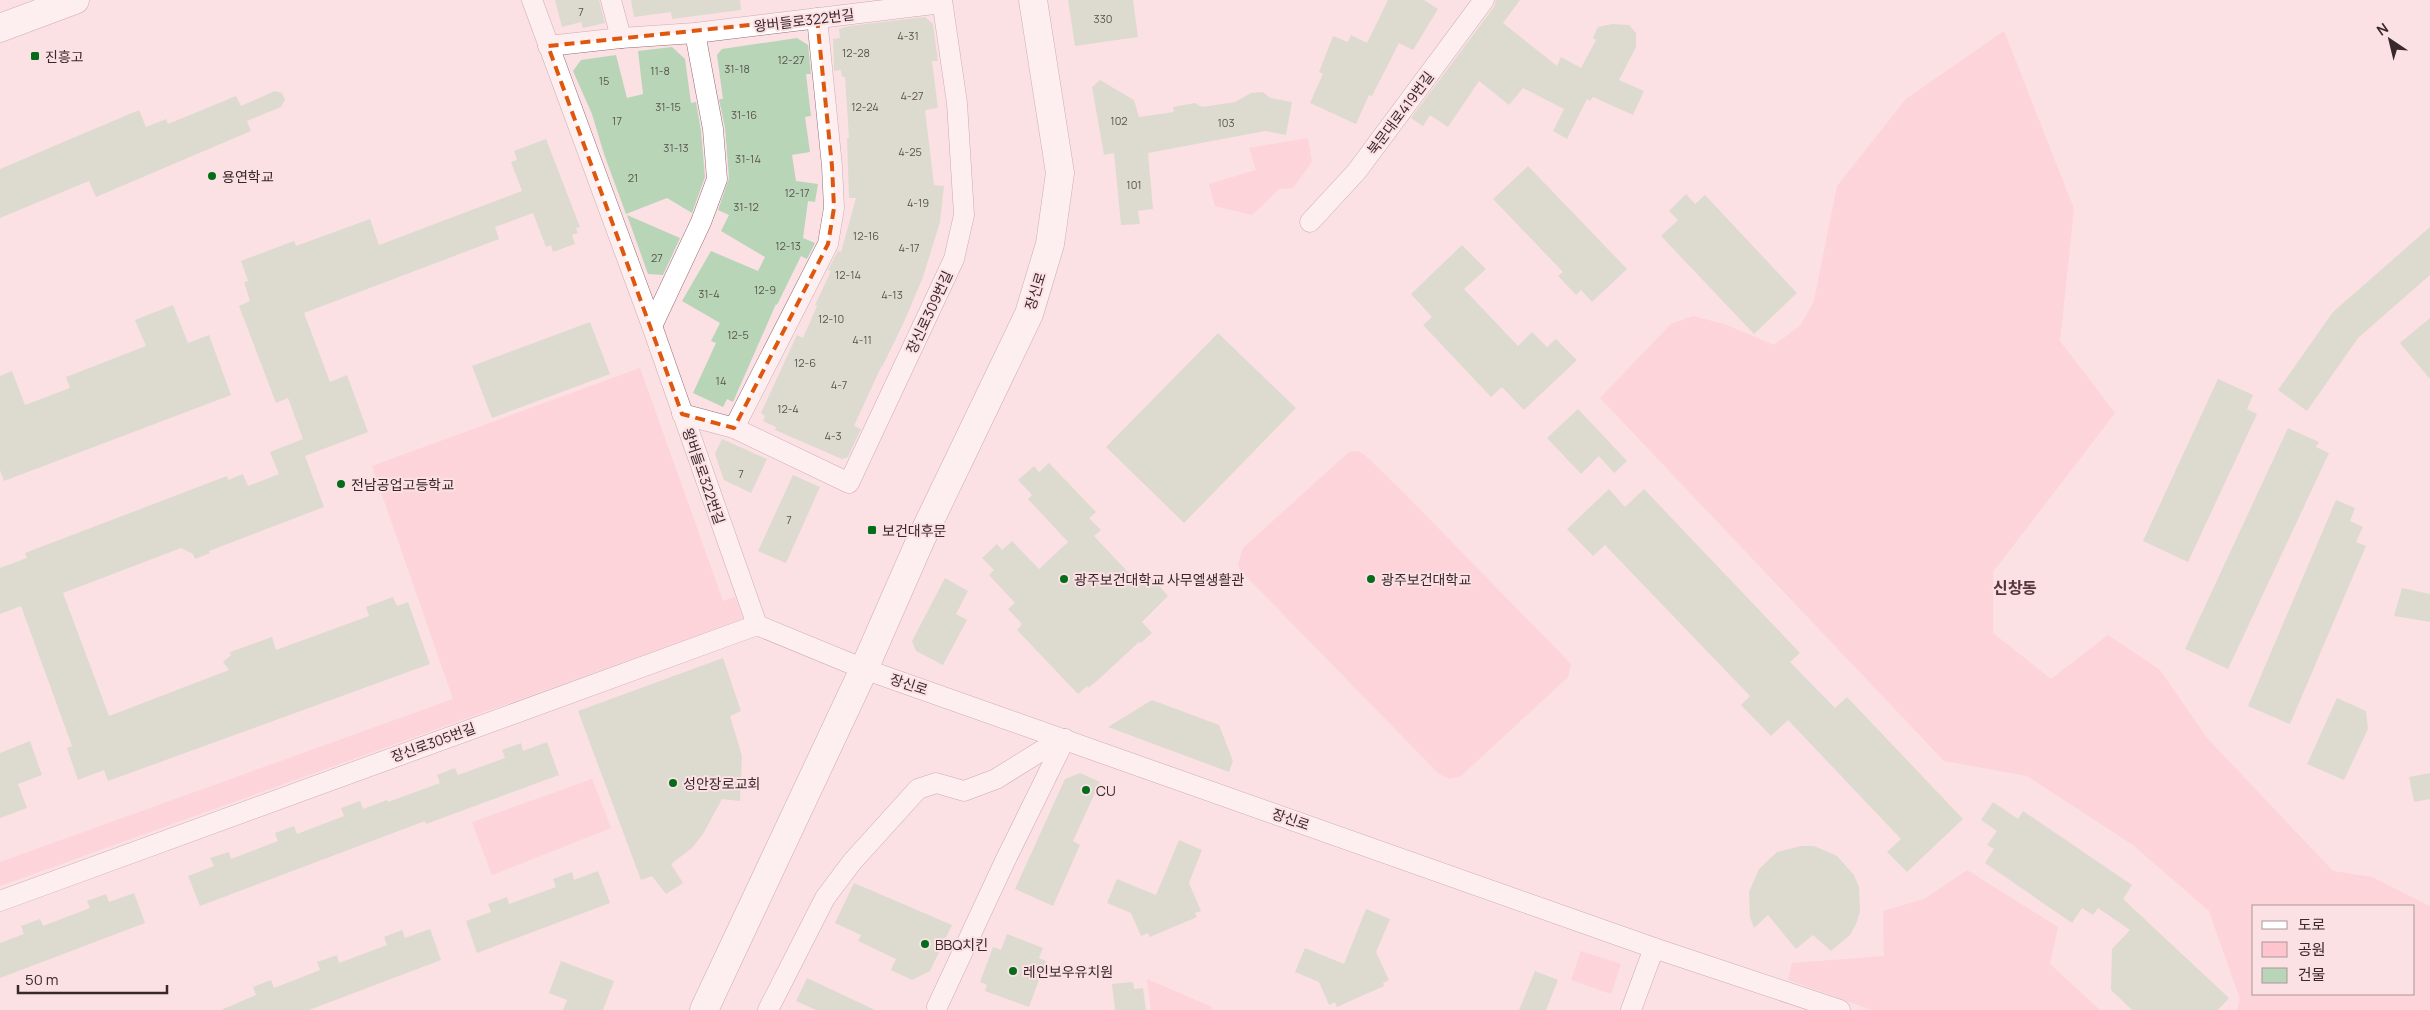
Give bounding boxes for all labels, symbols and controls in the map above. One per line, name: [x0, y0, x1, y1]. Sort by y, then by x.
house number: 7: [578, 4, 584, 19]
street label: 왕버들로322번길: [753, 4, 855, 36]
house number: 330: [1094, 11, 1112, 26]
north arrow: [2365, 15, 2415, 65]
text: N: [2373, 18, 2392, 40]
house number: 4-31: [897, 28, 919, 43]
house number: 12-28: [842, 45, 870, 60]
place label: 진흥고: [45, 47, 84, 66]
marker: 진흥고: [29, 50, 41, 62]
house number: 12-27: [778, 52, 804, 67]
house number: 31-18: [724, 61, 750, 76]
house number: 11-8: [650, 63, 670, 78]
street label: 북문대로419번길: [1362, 67, 1438, 159]
house number: 15: [599, 73, 609, 88]
house number: 4-27: [901, 88, 923, 103]
house number: 31-15: [655, 99, 681, 114]
house number: 12-24: [851, 99, 879, 114]
house number: 31-16: [731, 107, 757, 122]
house number: 17: [612, 113, 622, 128]
house number: 102: [1110, 113, 1128, 128]
house number: 103: [1217, 115, 1235, 130]
house number: 31-13: [663, 140, 689, 155]
house number: 4-25: [898, 144, 922, 159]
house number: 31-14: [735, 151, 761, 166]
place label: 용연학교: [222, 167, 274, 186]
marker: 용연학교: [206, 170, 218, 182]
house number: 21: [628, 170, 638, 185]
house number: 101: [1126, 177, 1142, 192]
house number: 12-17: [785, 185, 810, 200]
house number: 4-19: [907, 195, 929, 210]
house number: 31-12: [733, 199, 759, 214]
house number: 12-16: [853, 228, 879, 243]
house number: 12-13: [775, 238, 801, 253]
house number: 4-17: [899, 240, 919, 255]
house number: 27: [651, 250, 663, 265]
house number: 12-14: [835, 267, 861, 282]
street label: 장신로309번길: [902, 267, 956, 357]
street label: 장신로: [1020, 270, 1050, 312]
house number: 12-9: [754, 282, 776, 297]
house number: 31-4: [698, 286, 720, 301]
house number: 4-13: [881, 287, 903, 302]
house number: 12-10: [818, 311, 844, 326]
house number: 12-5: [727, 327, 749, 342]
house number: 4-11: [852, 332, 872, 347]
house number: 12-6: [794, 355, 816, 370]
house number: 14: [716, 373, 726, 388]
house number: 4-7: [831, 377, 847, 392]
house number: 12-4: [777, 401, 799, 416]
street label: 왕버들로322번길: [679, 425, 729, 527]
house number: 4-3: [824, 428, 842, 443]
house number: 7: [738, 466, 744, 481]
place label: 전남공업고등학교: [351, 475, 454, 494]
marker: 전남공업고등학교: [335, 478, 347, 490]
house number: 7: [786, 512, 792, 527]
place label: 보건대후문: [882, 521, 947, 540]
marker: 보건대후문: [866, 524, 878, 536]
place label: 광주보건대학교 사무엘생활관: [1074, 570, 1244, 589]
place label: 광주보건대학교: [1381, 570, 1471, 589]
marker: 광주보건대학교 사무엘생활관: [1058, 573, 1070, 585]
marker: 광주보건대학교: [1365, 573, 1377, 585]
district label: 신창동: [1993, 577, 2037, 599]
street label: 장신로: [888, 669, 930, 699]
street label: 장신로305번길: [388, 718, 478, 766]
place label: 성안장로교회: [683, 774, 760, 793]
marker: 성안장로교회: [667, 777, 679, 789]
place label: CU: [1096, 781, 1116, 800]
marker: CU: [1080, 784, 1092, 796]
street label: 장신로: [1270, 804, 1312, 834]
legend: [2252, 905, 2415, 995]
text: 도로: [2298, 914, 2326, 935]
place label: BBQ치킨: [935, 935, 988, 954]
marker: BBQ치킨: [919, 938, 931, 950]
text: 공원: [2298, 939, 2326, 960]
scale bar: [18, 962, 166, 994]
place label: 레인보우유치원: [1023, 962, 1113, 981]
text: 건물: [2298, 964, 2326, 985]
marker: 레인보우유치원: [1007, 965, 1019, 977]
text: 50 m: [25, 969, 59, 990]

